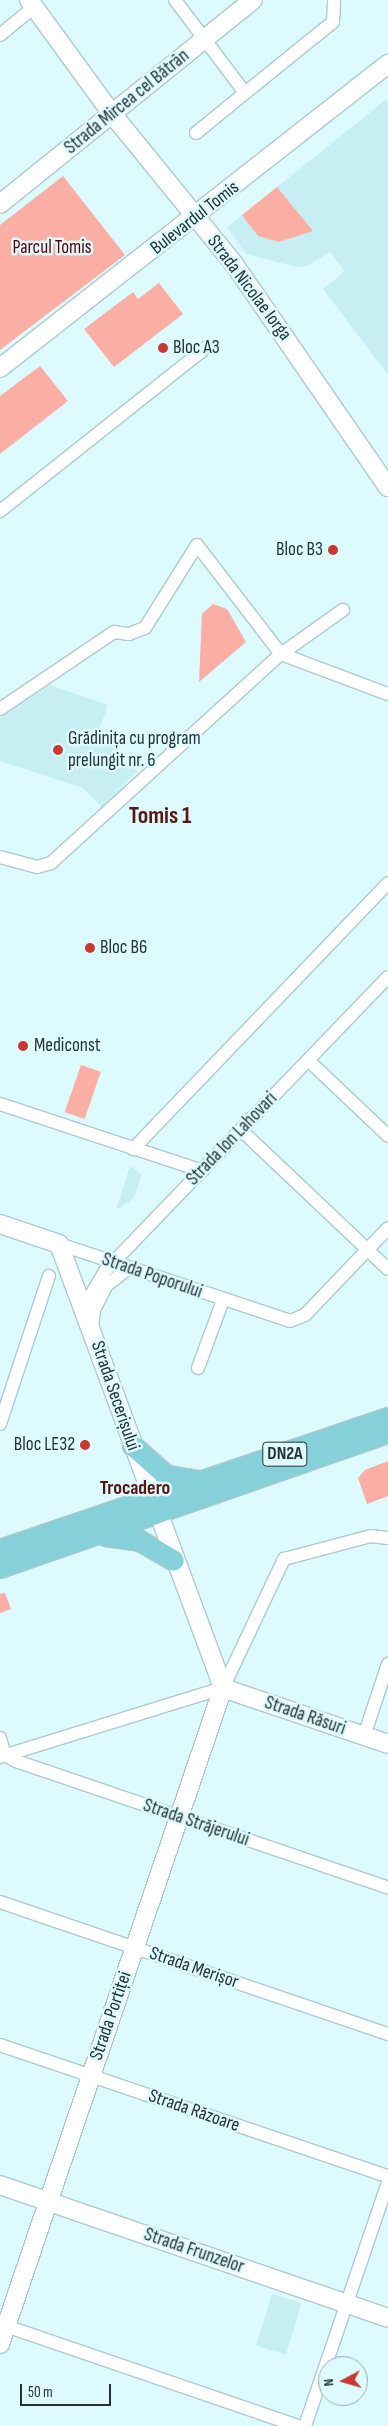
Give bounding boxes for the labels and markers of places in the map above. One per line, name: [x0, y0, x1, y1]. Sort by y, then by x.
place label: Bloc A3: [173, 337, 220, 359]
marker: Bloc A3: [157, 342, 169, 354]
place label: Bloc B3: [276, 539, 323, 561]
marker: Bloc B3: [327, 544, 339, 556]
place label: Grădinița cu program prelungit nr. 6: [68, 728, 201, 772]
marker: Grădinița cu program prelungit nr. 6: [52, 744, 64, 756]
place label: Bloc B6: [100, 937, 147, 959]
marker: Bloc B6: [84, 942, 96, 954]
place label: Mediconst: [34, 1035, 101, 1057]
marker: Mediconst: [16, 1039, 30, 1053]
place label: Bloc LE32: [14, 1434, 75, 1456]
marker: Bloc LE32: [79, 1439, 91, 1451]

